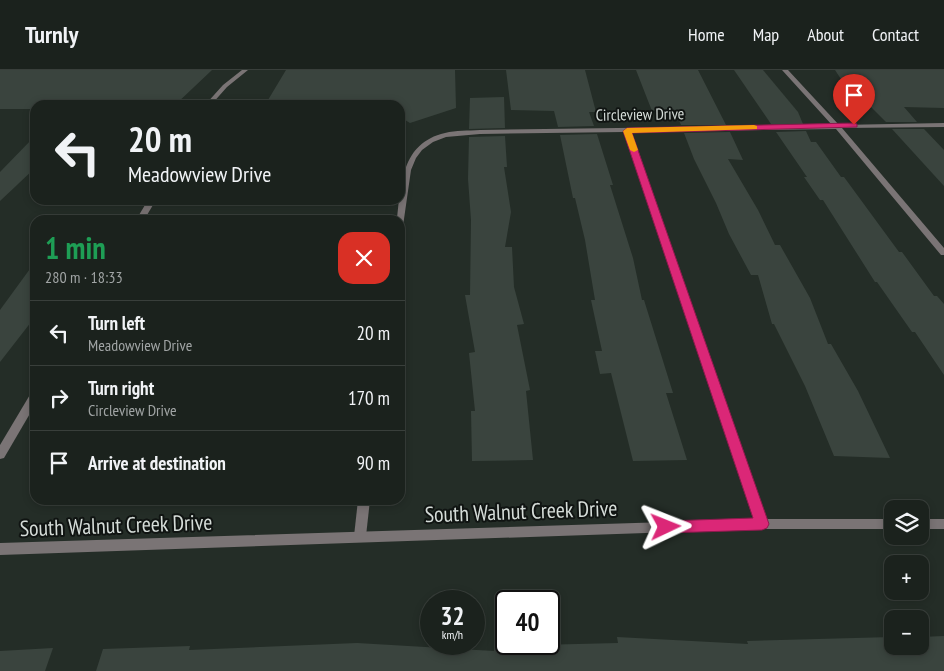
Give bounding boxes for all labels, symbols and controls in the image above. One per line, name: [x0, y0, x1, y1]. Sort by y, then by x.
text: Turnly: [25, 19, 78, 50]
text: Home: [688, 23, 725, 46]
text: Map: [753, 23, 779, 46]
text: About: [807, 23, 844, 46]
text: Contact: [872, 23, 919, 46]
pin: [833, 74, 875, 125]
icon: arrive: [840, 81, 868, 109]
street label: Circleview Drive: [595, 103, 685, 125]
text: 20 m: [128, 116, 192, 162]
icon: left: [45, 120, 110, 185]
text: Meadowview Drive: [128, 160, 271, 188]
text: 1 min: [45, 228, 106, 267]
button: close: [338, 232, 390, 284]
text: 280 m · 18:33: [45, 267, 123, 287]
text: Turn left: [88, 311, 145, 335]
icon: left: [45, 319, 73, 347]
text: 20 m: [357, 321, 390, 345]
text: Meadowview Drive: [88, 335, 192, 355]
text: Turn right: [88, 376, 154, 400]
icon: right: [45, 384, 73, 412]
text: 170 m: [348, 386, 390, 410]
text: Circleview Drive: [88, 400, 177, 420]
icon: arrive: [45, 449, 73, 477]
text: Arrive at destination: [88, 451, 226, 475]
text: 90 m: [357, 451, 390, 475]
street label: South Walnut Creek Drive: [424, 494, 618, 528]
position arrow: [639, 500, 691, 552]
map controls: [884, 500, 929, 655]
button: layers: [884, 500, 929, 545]
street label: South Walnut Creek Drive: [19, 508, 213, 542]
button: +: [884, 555, 929, 600]
speed limit sign: 40: [495, 590, 560, 655]
text: 32: [441, 600, 464, 632]
button: −: [884, 610, 929, 655]
text: km/h: [442, 627, 463, 642]

